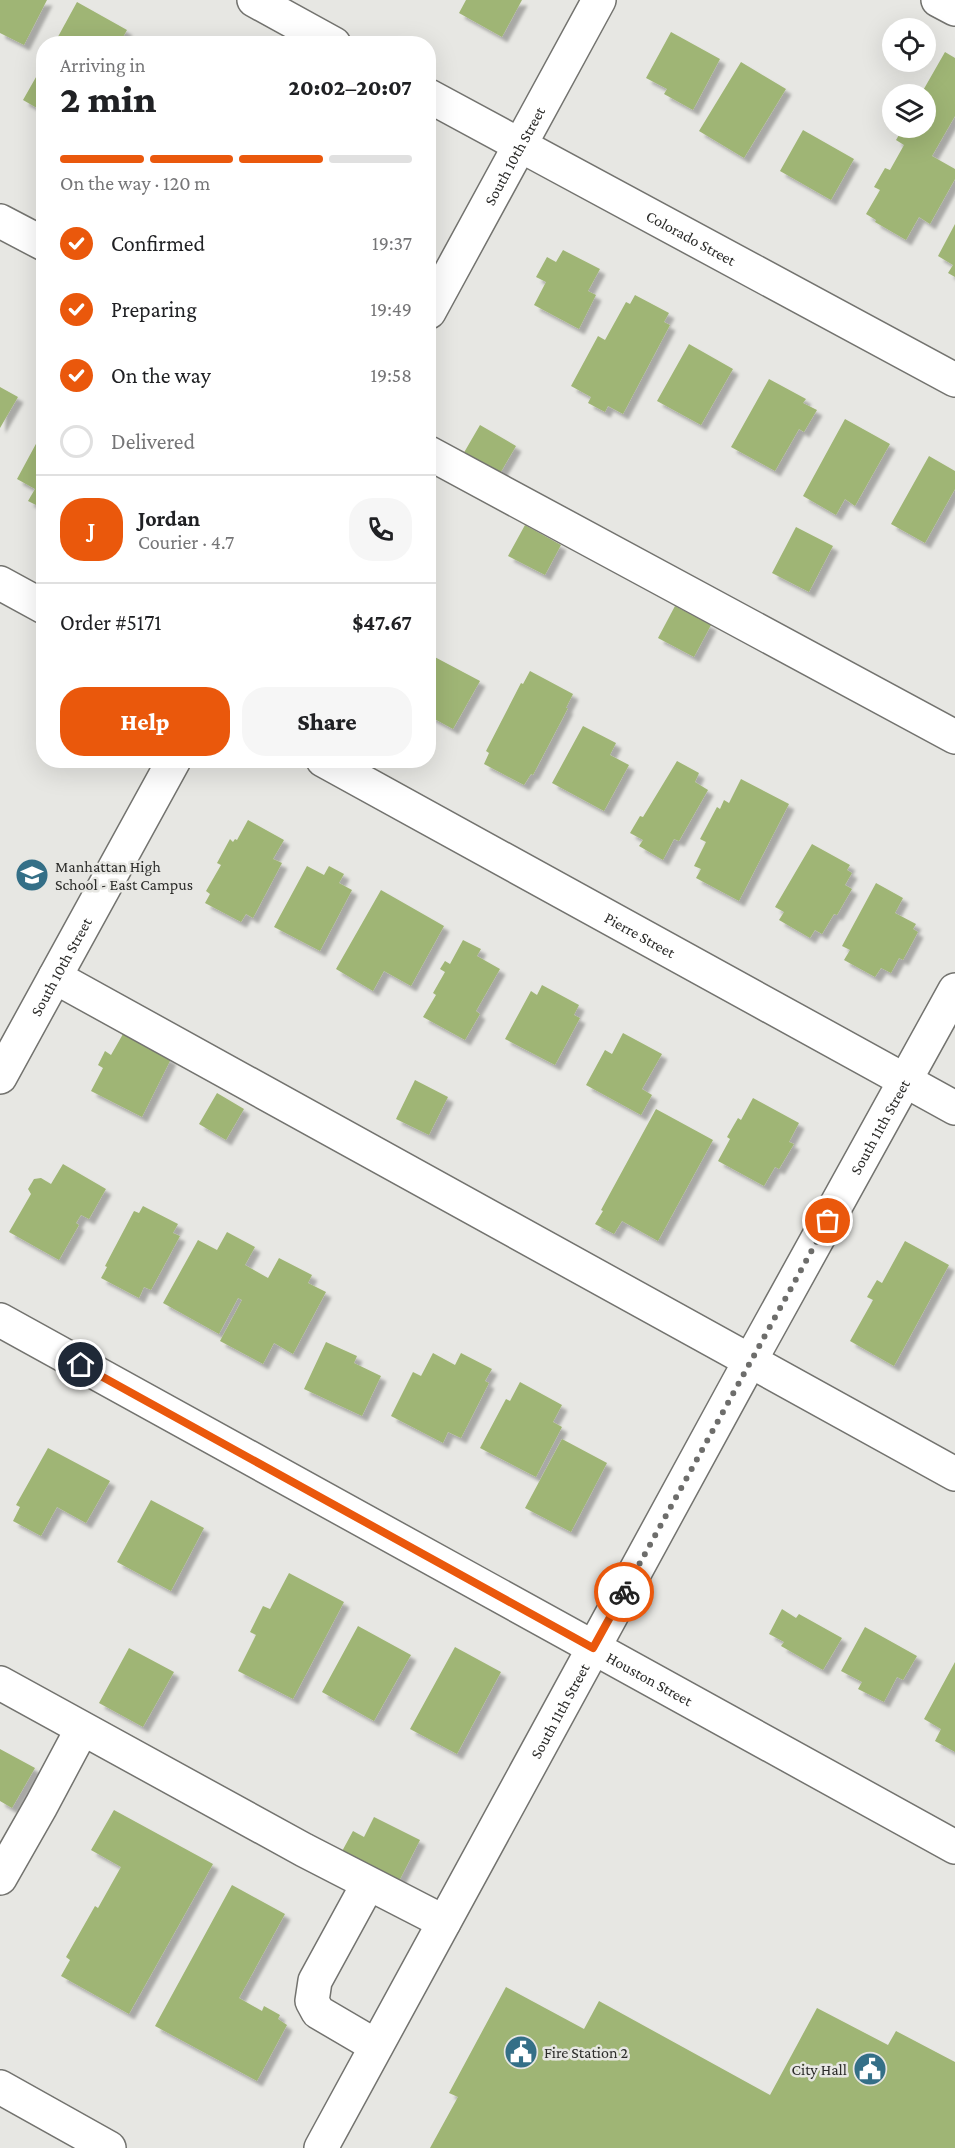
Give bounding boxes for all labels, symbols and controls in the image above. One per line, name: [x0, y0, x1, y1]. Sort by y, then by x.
map controls: [882, 18, 936, 138]
button: locate: [882, 18, 936, 72]
text: Arriving in: [60, 54, 145, 76]
text: 20:02–20:07: [289, 75, 412, 100]
text: 2 min: [60, 77, 156, 120]
button: layers: [882, 84, 936, 138]
street label: South 10th Street: [481, 103, 549, 208]
text: On the way · 120 m: [60, 172, 210, 194]
street label: Colorado Street: [643, 207, 739, 269]
icon: check: [60, 227, 93, 260]
text: Confirmed: [111, 231, 205, 256]
text: 19:37: [372, 232, 412, 254]
icon: check: [60, 293, 93, 326]
text: Preparing: [111, 297, 197, 322]
text: 19:49: [370, 298, 412, 320]
icon: check: [60, 359, 93, 392]
text: On the way: [111, 363, 211, 388]
text: 19:58: [370, 364, 412, 386]
text: Delivered: [111, 429, 195, 454]
button: phone: [349, 498, 412, 561]
text: Jordan: [138, 506, 200, 531]
text: J: [88, 517, 95, 542]
text: Courier · 4.7: [138, 531, 234, 553]
text: Order #5171: [60, 610, 162, 635]
text: $47.67: [352, 610, 412, 635]
button: Help: [60, 687, 230, 756]
button: Share: [242, 687, 412, 756]
school or university icon: Manhattan High School - East Campus: [14, 857, 50, 893]
place label: Manhattan High School - East Campus: [55, 858, 193, 894]
street label: Pierre Street: [602, 909, 679, 962]
street label: South 10th Street: [27, 914, 95, 1019]
street label: South 11th Street: [847, 1076, 913, 1177]
pin: [802, 1195, 853, 1246]
icon: bag: [811, 1204, 844, 1237]
pin: [55, 1339, 106, 1390]
icon: home: [64, 1348, 97, 1381]
courier: [594, 1562, 654, 1622]
icon: bike: [608, 1576, 641, 1609]
street label: Houston Street: [604, 1648, 696, 1710]
street label: South 11th Street: [527, 1660, 593, 1761]
public building icon: Fire Station 2: [503, 2034, 539, 2070]
place label: Fire Station 2: [544, 2044, 628, 2061]
public building icon: City Hall: [852, 2051, 888, 2087]
place label: City Hall: [792, 2061, 847, 2079]

